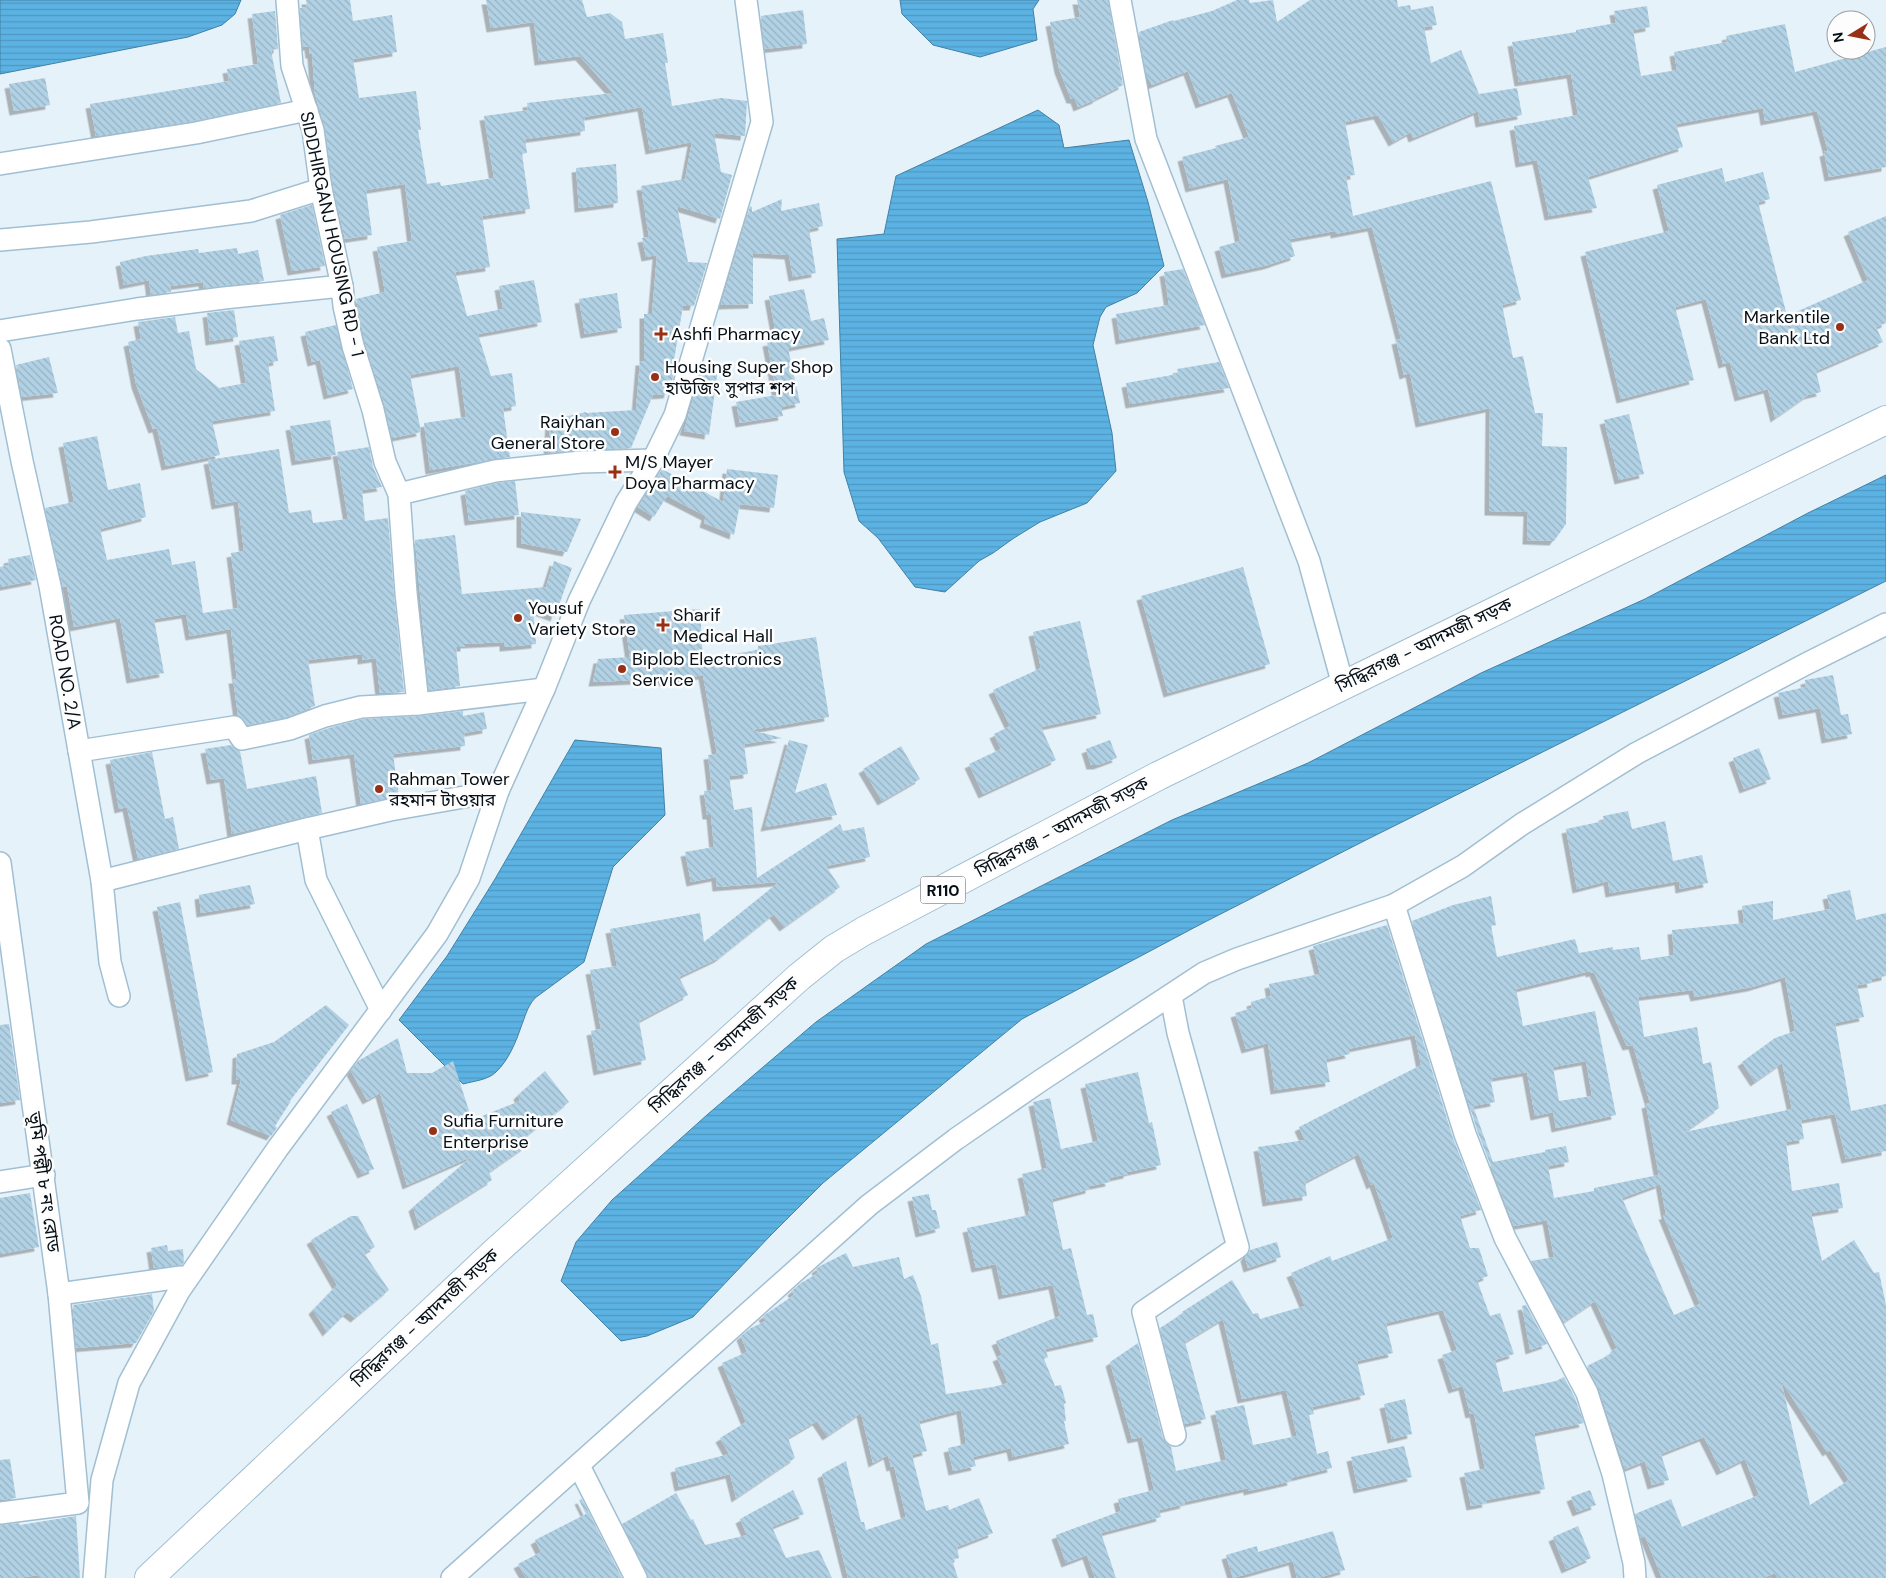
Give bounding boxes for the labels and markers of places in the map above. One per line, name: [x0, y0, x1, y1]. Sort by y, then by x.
place label: Markentile Bank Ltd: [1744, 305, 1830, 350]
marker: Markentile Bank Ltd: [1834, 321, 1846, 333]
place label: Ashfi Pharmacy: [671, 322, 801, 346]
marker: Ashfi Pharmacy: [655, 328, 667, 340]
place label: Housing Super Shop হাউজিং সুপার শপ: [664, 355, 833, 400]
marker: Housing Super Shop হাউজিং সুপার শপ: [649, 371, 661, 383]
place label: Raiyhan General Store: [491, 410, 605, 455]
marker: Raiyhan General Store: [609, 426, 621, 438]
place label: M/S Mayer Doya Pharmacy: [625, 450, 755, 495]
marker: M/S Mayer Doya Pharmacy: [609, 466, 621, 478]
place label: Yousuf Variety Store: [528, 596, 636, 641]
place label: Sharif Medical Hall: [673, 603, 773, 648]
marker: Yousuf Variety Store: [512, 612, 524, 624]
marker: Sharif Medical Hall: [657, 619, 669, 631]
place label: Biplob Electronics Service: [632, 647, 782, 692]
marker: Biplob Electronics Service: [616, 663, 628, 675]
place label: Rahman Tower রহমান টাওয়ার: [388, 767, 510, 812]
marker: Rahman Tower রহমান টাওয়ার: [373, 783, 385, 795]
place label: Sufia Furniture Enterprise: [443, 1109, 564, 1154]
marker: Sufia Furniture Enterprise: [427, 1125, 439, 1137]

